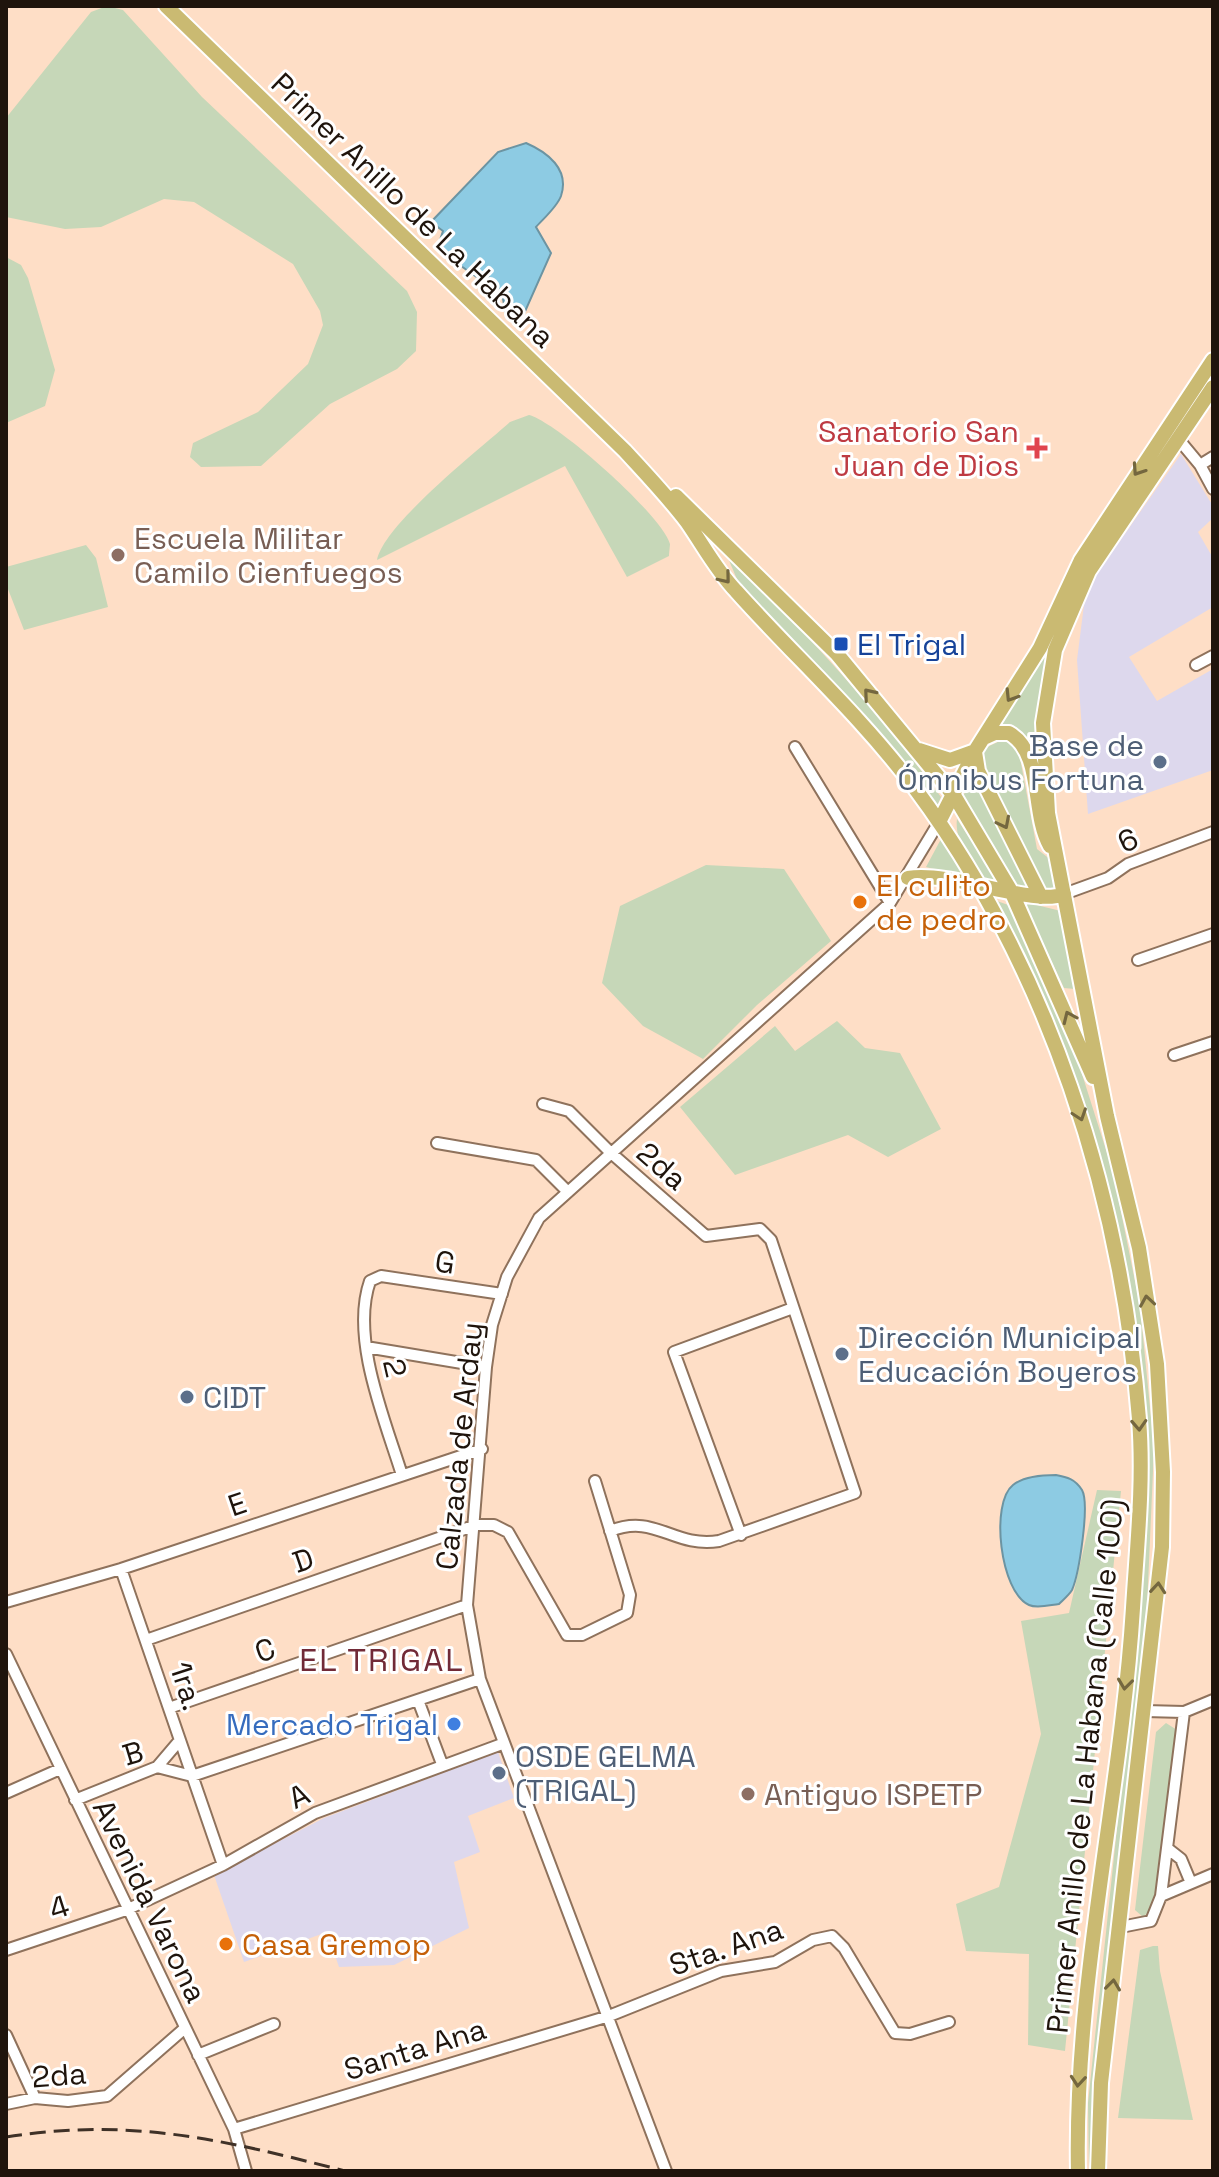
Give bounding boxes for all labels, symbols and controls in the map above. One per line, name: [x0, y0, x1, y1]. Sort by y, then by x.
street label: Primer Anillo de La Habana: [263, 64, 563, 356]
place label: Sanatorio San Juan de Dios: [818, 412, 1019, 485]
marker: Sanatorio San Juan de Dios: [1026, 437, 1048, 459]
one-way arrow: [1133, 462, 1148, 476]
place label: Escuela Militar Camilo Cienfuegos: [134, 519, 403, 592]
marker: Escuela Militar Camilo Cienfuegos: [109, 546, 127, 564]
one-way arrow: [715, 569, 729, 584]
place label: El Trigal: [857, 625, 966, 664]
marker: El Trigal: [832, 635, 850, 653]
one-way arrow: [864, 688, 879, 703]
one-way arrow: [1005, 688, 1020, 702]
place label: Base de Ómnibus Fortuna: [898, 726, 1144, 799]
marker: Base de Ómnibus Fortuna: [1151, 753, 1169, 771]
one-way arrow: [994, 814, 1010, 829]
street label: 6: [1111, 818, 1145, 862]
place label: El culito de pedro: [876, 866, 1007, 939]
marker: El culito de pedro: [851, 893, 869, 911]
one-way arrow: [1063, 1011, 1079, 1025]
one-way arrow: [1070, 1107, 1086, 1121]
street label: 2da: [629, 1133, 695, 1199]
street label: G: [432, 1241, 458, 1283]
one-way arrow: [1139, 1294, 1156, 1308]
place label: Dirección Municipal Educación Boyeros: [858, 1318, 1141, 1391]
street label: Calzada de Arday: [427, 1320, 491, 1572]
marker: Dirección Municipal Educación Boyeros: [833, 1345, 851, 1363]
street label: 2: [374, 1355, 416, 1381]
place label: CIDT: [203, 1378, 266, 1417]
marker: CIDT: [178, 1388, 196, 1406]
one-way arrow: [1130, 1419, 1147, 1432]
street label: E: [223, 1483, 251, 1525]
street label: Primer Anillo de La Habana (Calle 100): [1038, 1497, 1132, 2035]
street label: D: [287, 1538, 319, 1582]
one-way arrow: [1149, 1581, 1166, 1594]
street label: C: [250, 1628, 280, 1672]
district label: EL TRIGAL: [299, 1640, 465, 1680]
street label: 1ra.: [161, 1657, 213, 1715]
one-way arrow: [1116, 1678, 1133, 1691]
place label: Mercado Trigal: [226, 1705, 438, 1744]
marker: Mercado Trigal: [445, 1715, 463, 1733]
street label: B: [118, 1731, 148, 1775]
place label: OSDE GELMA (TRIGAL): [515, 1737, 696, 1810]
marker: OSDE GELMA (TRIGAL): [490, 1764, 508, 1782]
street label: A: [282, 1774, 316, 1818]
place label: Antiguo ISPETP: [764, 1775, 982, 1814]
marker: Antiguo ISPETP: [739, 1785, 757, 1803]
street label: Avenida Varona: [84, 1793, 216, 2009]
street label: 4: [44, 1886, 74, 1928]
street label: Sta. Ana: [664, 1909, 788, 1985]
place label: Casa Gremop: [242, 1925, 431, 1964]
marker: Casa Gremop: [217, 1935, 235, 1953]
one-way arrow: [1104, 1978, 1121, 1992]
street label: Santa Ana: [339, 2009, 491, 2089]
street label: 2da: [30, 2054, 88, 2096]
one-way arrow: [1070, 2075, 1087, 2088]

